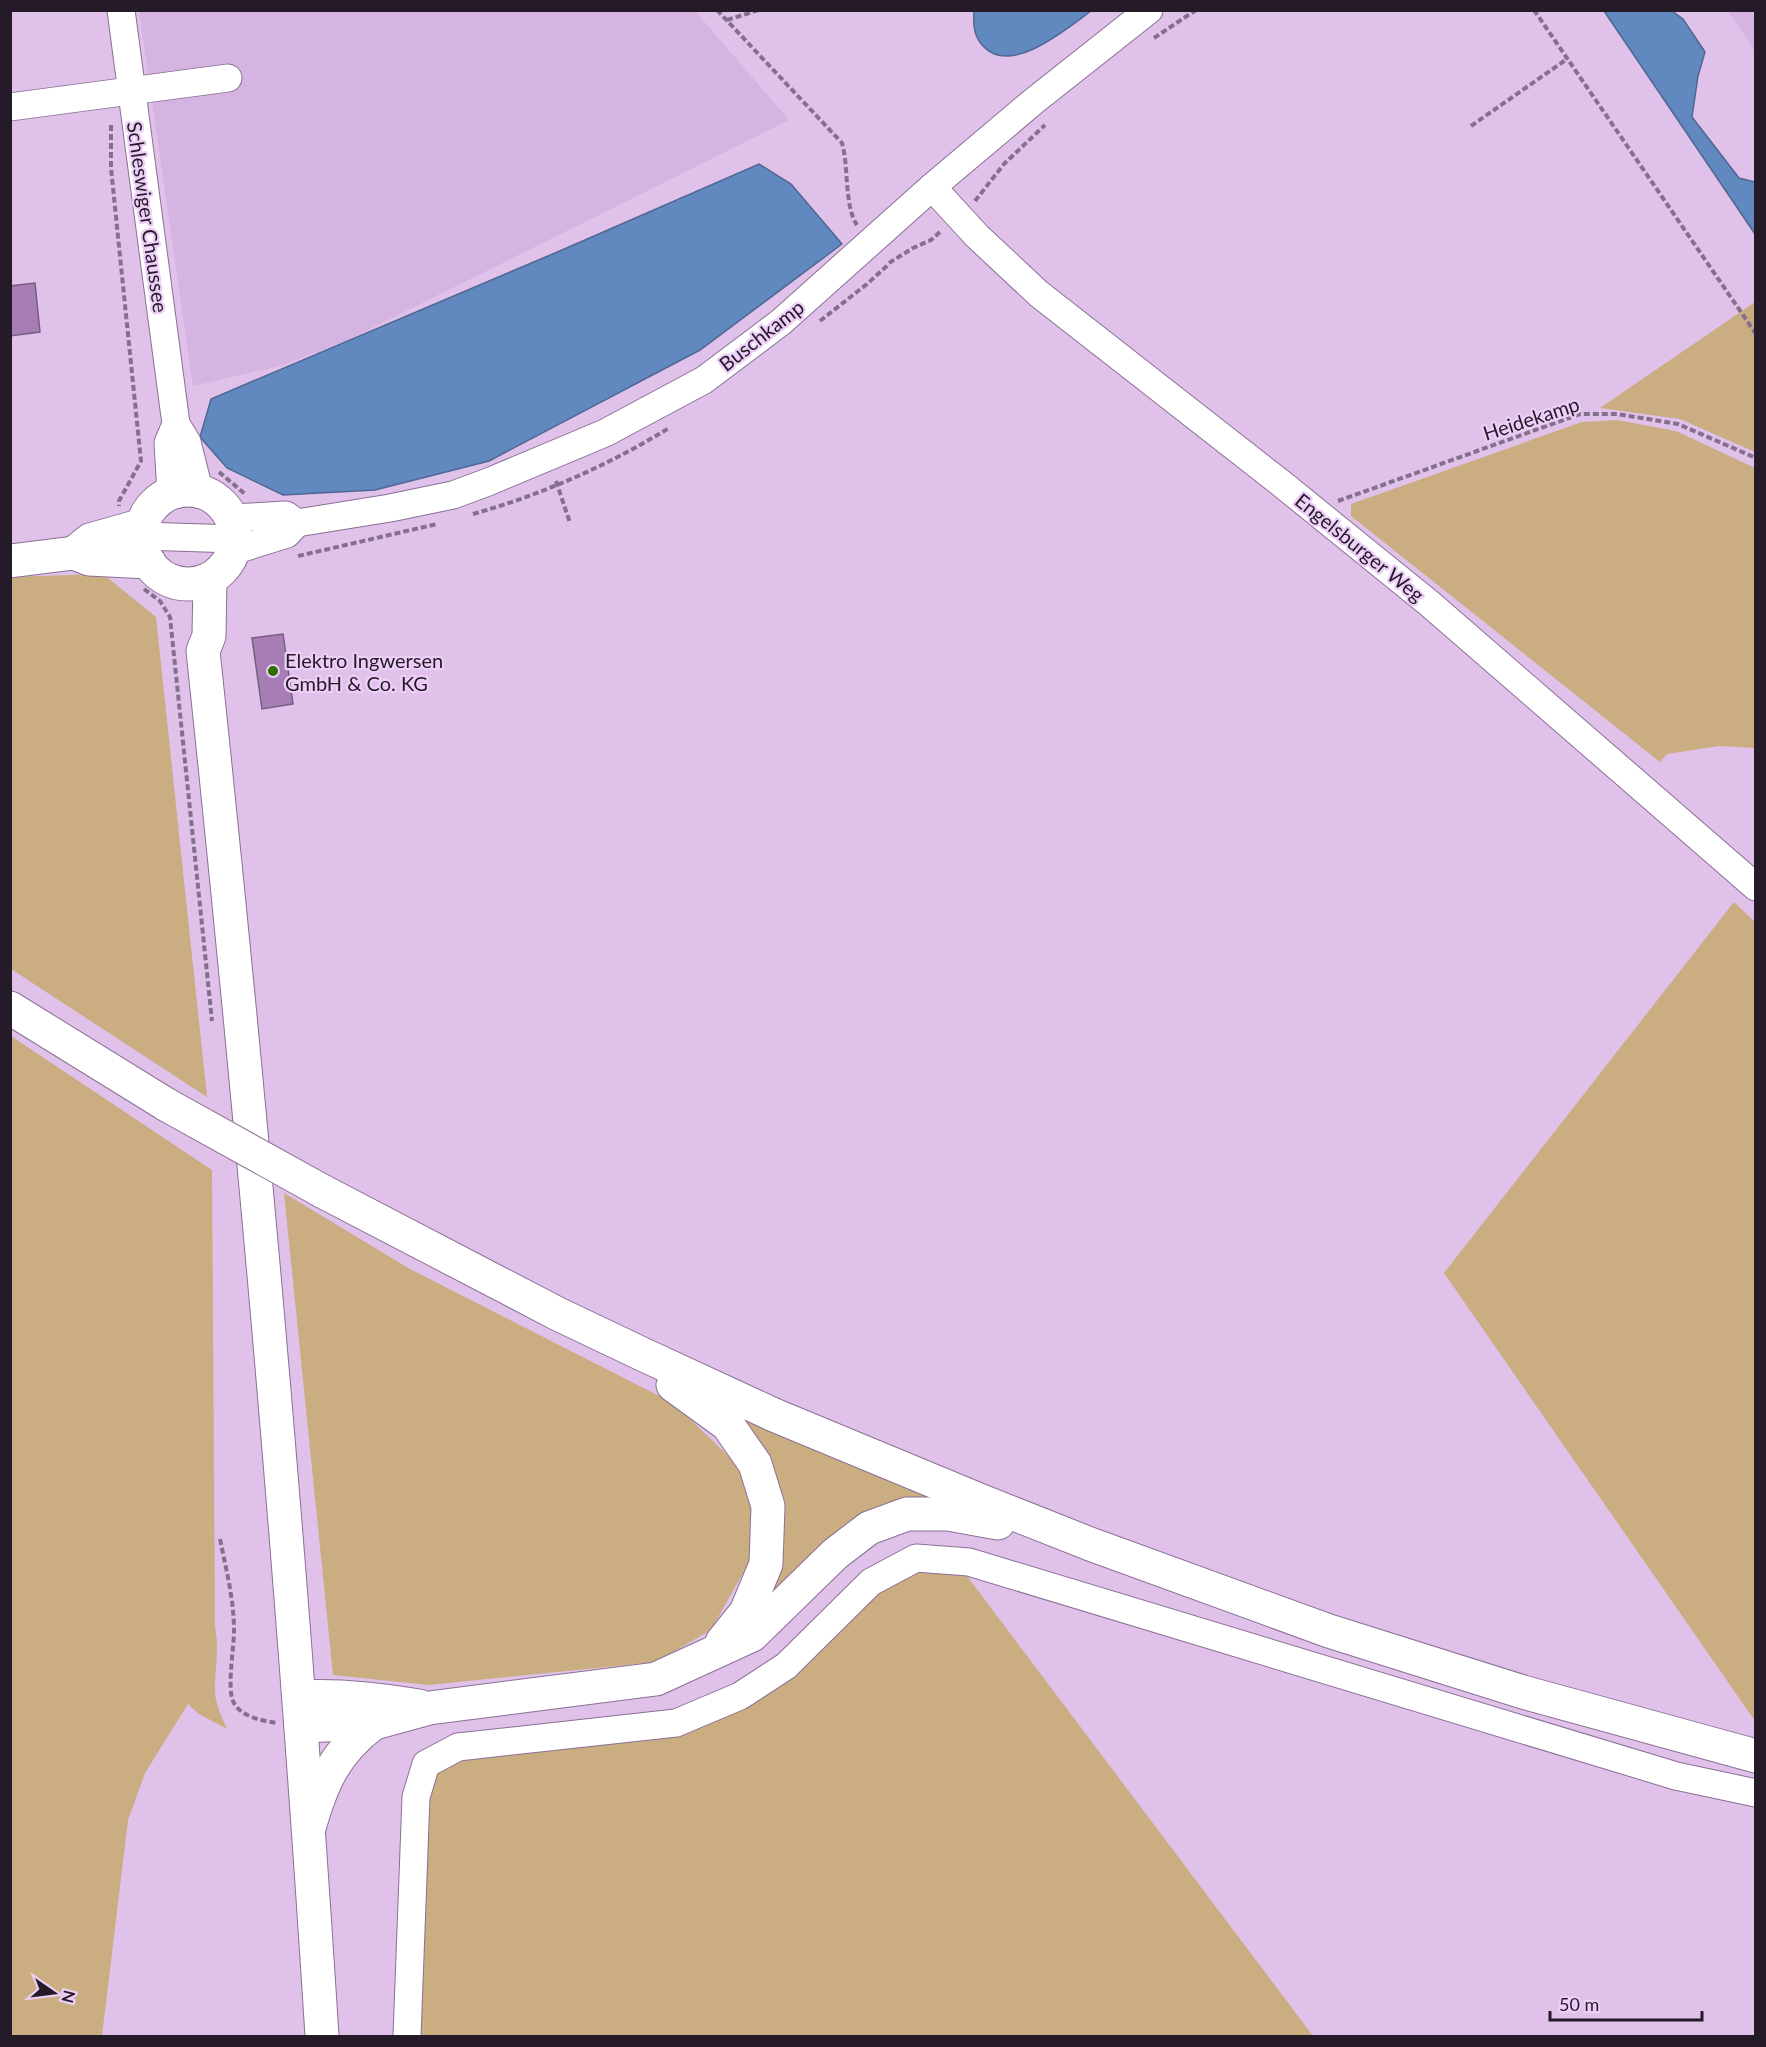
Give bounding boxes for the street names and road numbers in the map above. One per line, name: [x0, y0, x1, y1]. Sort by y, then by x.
street label: Schleswiger Chaussee: [123, 120, 173, 314]
street label: Buschkamp: [714, 294, 808, 376]
street label: Heidekamp: [1480, 391, 1582, 445]
street label: Engelsburger Weg: [1291, 488, 1429, 606]

